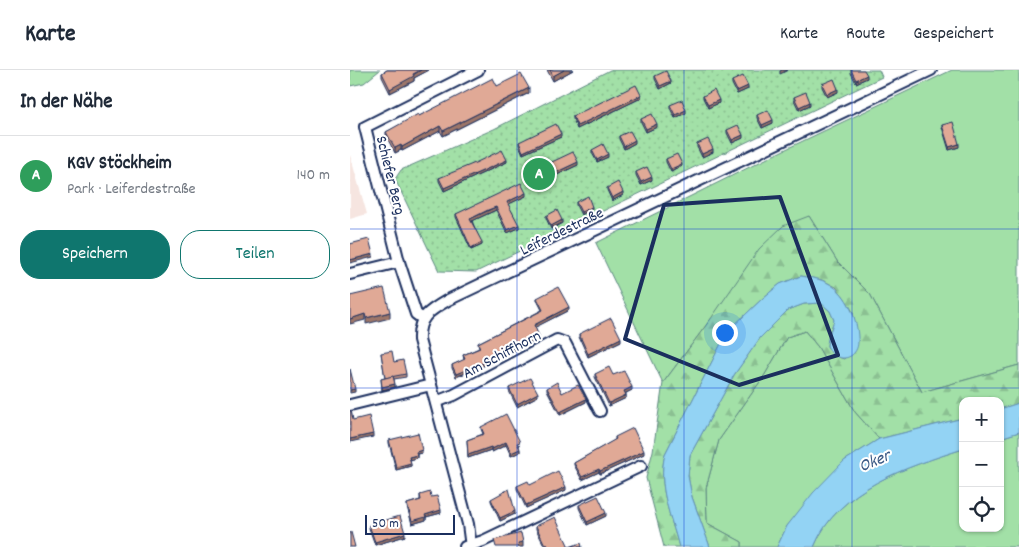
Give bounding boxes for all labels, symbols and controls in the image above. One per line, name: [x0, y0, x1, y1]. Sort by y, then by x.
text: Karte: [25, 18, 76, 52]
text: Karte: [780, 22, 818, 47]
text: Route: [846, 22, 885, 47]
text: Gespeichert: [913, 22, 994, 47]
text: In der Nähe: [20, 88, 112, 118]
street label: Schiefer Berg: [369, 134, 410, 218]
text: KGV Stöckheim: [67, 151, 172, 178]
pin: A: [523, 155, 555, 193]
text: A: [32, 164, 40, 187]
text: 140 m: [296, 164, 330, 187]
text: Park · Leiferdestraße: [67, 178, 196, 201]
street label: Leiferdestraße: [516, 202, 608, 262]
button: Speichern: [20, 230, 170, 279]
button: Teilen: [180, 230, 330, 279]
your location: [712, 320, 738, 346]
street label: Am Schiffhorn: [459, 325, 545, 385]
map controls: [959, 397, 1004, 532]
button: +: [959, 397, 1004, 442]
button: −: [959, 442, 1004, 487]
water label: Oker: [855, 444, 897, 480]
button: locate: [959, 487, 1004, 532]
scale bar: [365, 512, 455, 535]
text: 50 m: [372, 514, 399, 534]

